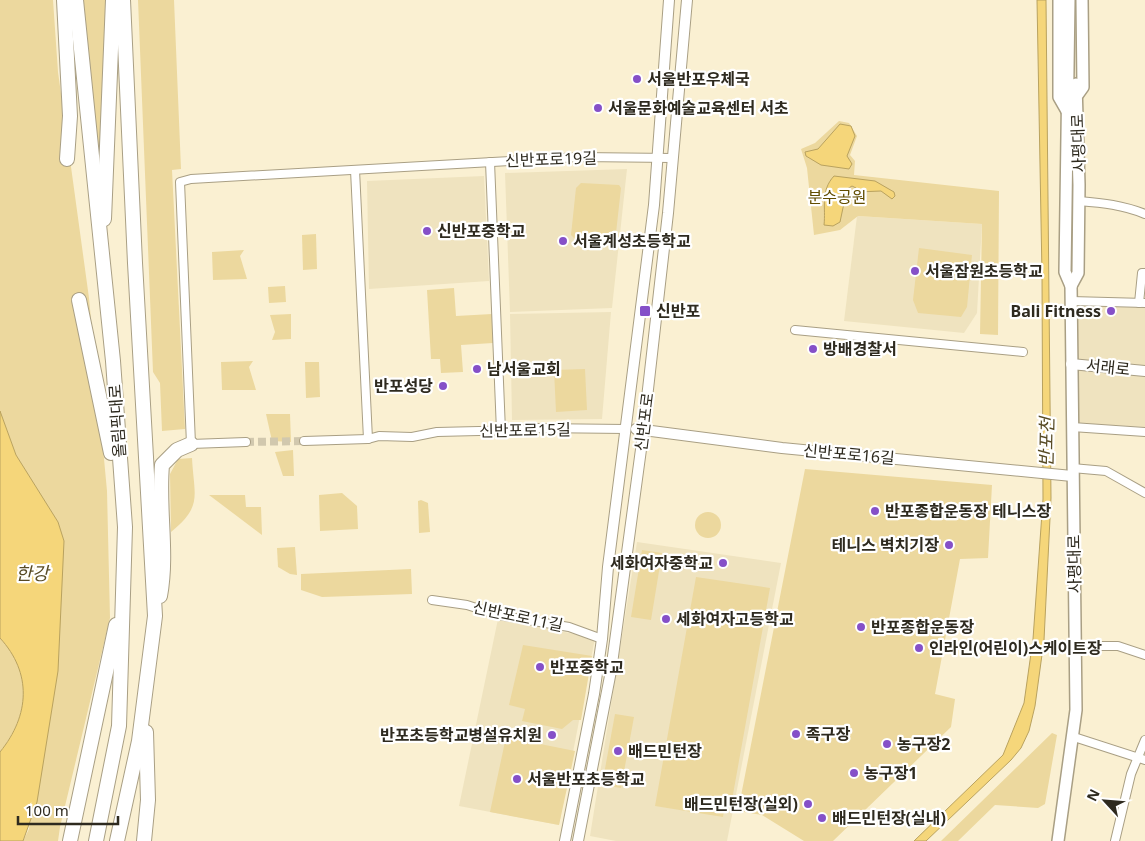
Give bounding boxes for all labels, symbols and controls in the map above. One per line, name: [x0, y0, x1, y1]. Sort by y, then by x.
place label: 서울반포우체국: [647, 68, 750, 90]
marker: 서울반포우체국: [631, 73, 643, 85]
place label: 서울문화예술교육센터 서초: [608, 97, 789, 119]
marker: 서울문화예술교육센터 서초: [592, 102, 604, 114]
street label: 사평대로: [1066, 113, 1090, 173]
street label: 신반포로19길: [505, 146, 597, 172]
park label: 분수공원: [808, 186, 866, 208]
place label: 신반포중학교: [437, 220, 526, 242]
marker: 신반포중학교: [421, 225, 433, 237]
place label: 서울계성초등학교: [573, 230, 691, 252]
marker: 서울계성초등학교: [557, 235, 569, 247]
place label: 서울잠원초등학교: [925, 260, 1043, 282]
marker: 서울잠원초등학교: [909, 265, 921, 277]
place label: 신반포: [656, 300, 700, 322]
place label: Bali Fitness: [1011, 300, 1101, 322]
marker: 신반포: [638, 304, 652, 318]
marker: Bali Fitness: [1105, 305, 1117, 317]
place label: 방배경찰서: [823, 338, 897, 360]
marker: 방배경찰서: [807, 343, 819, 355]
street label: 서래로: [1085, 354, 1131, 380]
place label: 남서울교회: [487, 358, 561, 380]
marker: 남서울교회: [471, 363, 483, 375]
place label: 반포성당: [374, 375, 433, 397]
marker: 반포성당: [437, 380, 449, 392]
street label: 올림픽대로: [103, 383, 131, 458]
street label: 신반포로: [629, 391, 659, 453]
water label: 반포천: [1034, 415, 1058, 467]
street label: 신반포로15길: [479, 418, 571, 442]
street label: 신반포로16길: [802, 439, 896, 469]
place label: 반포종합운동장 테니스장: [885, 500, 1051, 522]
marker: 반포종합운동장 테니스장: [869, 505, 881, 517]
place label: 테니스 벽치기장: [832, 534, 939, 556]
street label: 사평대로: [1062, 534, 1086, 594]
marker: 테니스 벽치기장: [943, 539, 955, 551]
place label: 세화여자중학교: [610, 552, 713, 574]
marker: 세화여자중학교: [717, 557, 729, 569]
water label: 한강: [15, 561, 51, 585]
street label: 신반포로11길: [471, 596, 565, 636]
place label: 세화여자고등학교: [676, 608, 794, 630]
marker: 세화여자고등학교: [660, 613, 672, 625]
place label: 반포종합운동장: [871, 616, 974, 638]
marker: 반포종합운동장: [855, 621, 867, 633]
place label: 인라인(어린이)스케이트장: [929, 637, 1102, 659]
marker: 인라인(어린이)스케이트장: [913, 642, 925, 654]
place label: 반포중학교: [550, 656, 624, 678]
marker: 반포중학교: [534, 661, 546, 673]
place label: 족구장: [806, 723, 850, 745]
place label: 반포초등학교병설유치원: [380, 724, 542, 746]
marker: 족구장: [790, 728, 802, 740]
marker: 반포초등학교병설유치원: [546, 729, 558, 741]
place label: 농구장2: [897, 733, 950, 755]
marker: 농구장2: [881, 738, 893, 750]
place label: 배드민턴장: [628, 740, 702, 762]
marker: 배드민턴장: [612, 745, 624, 757]
place label: 농구장1: [864, 762, 917, 784]
marker: 농구장1: [848, 767, 860, 779]
place label: 서울반포초등학교: [527, 768, 645, 790]
marker: 서울반포초등학교: [511, 773, 523, 785]
north arrow: [1080, 776, 1130, 826]
text: N: [1082, 786, 1104, 804]
place label: 배드민턴장(실외): [684, 793, 798, 815]
scale bar: [18, 794, 118, 826]
marker: 배드민턴장(실외): [802, 798, 814, 810]
text: 100 m: [25, 800, 69, 820]
place label: 배드민턴장(실내): [832, 807, 946, 829]
marker: 배드민턴장(실내): [816, 812, 828, 824]

